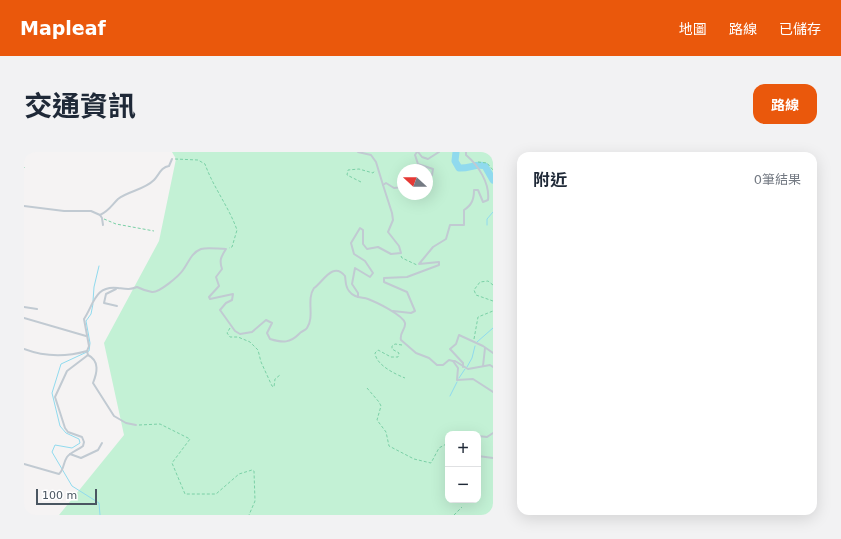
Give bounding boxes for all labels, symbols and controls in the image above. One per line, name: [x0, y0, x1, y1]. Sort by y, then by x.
text: Mapleaf: [20, 17, 106, 39]
text: 地圖: [679, 21, 707, 37]
text: 路線: [729, 21, 757, 37]
text: 已儲存: [779, 21, 821, 37]
button: 路線: [753, 84, 817, 124]
text: 交通資訊: [24, 90, 136, 123]
north arrow: [397, 164, 433, 200]
text: 附近: [533, 170, 567, 190]
text: 0筆結果: [754, 172, 801, 187]
map controls: [445, 431, 481, 503]
button: +: [445, 431, 481, 467]
button: −: [445, 467, 481, 503]
scale bar: [36, 487, 97, 506]
text: 100 m: [42, 489, 77, 502]

